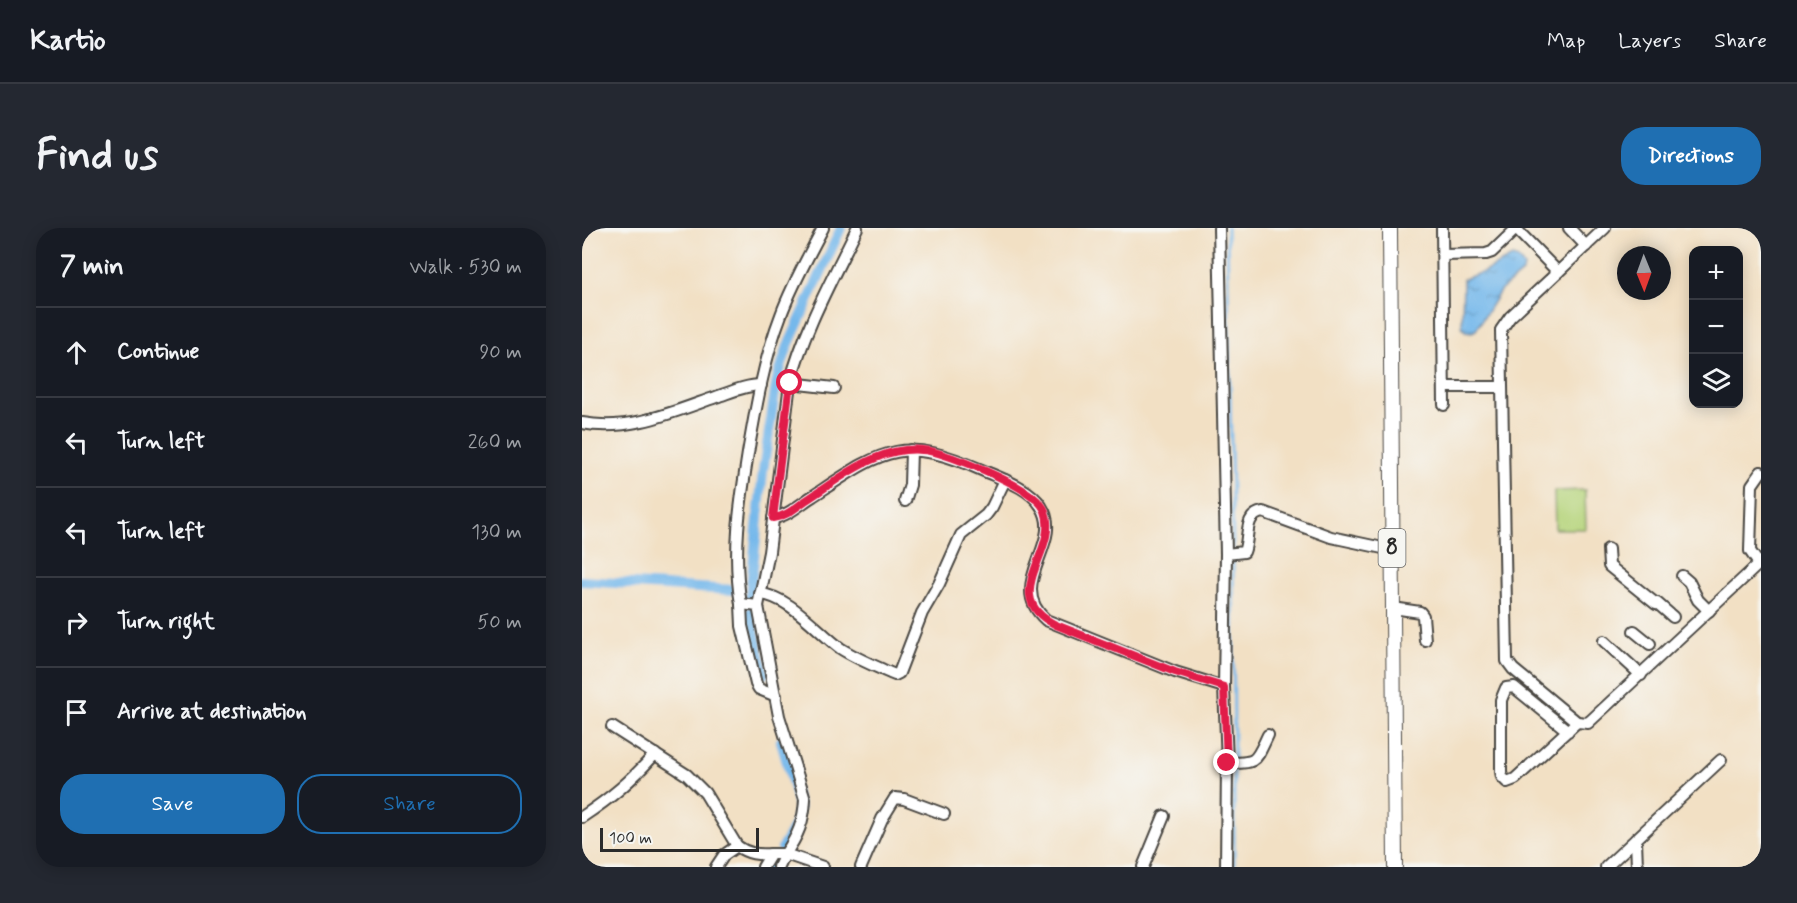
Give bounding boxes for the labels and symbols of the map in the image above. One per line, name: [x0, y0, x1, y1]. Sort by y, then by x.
north arrow: [1617, 246, 1671, 300]
route start: [776, 369, 802, 395]
road number: 8: [1378, 529, 1406, 567]
route end: [1213, 749, 1239, 775]
scale bar: [600, 825, 759, 852]

